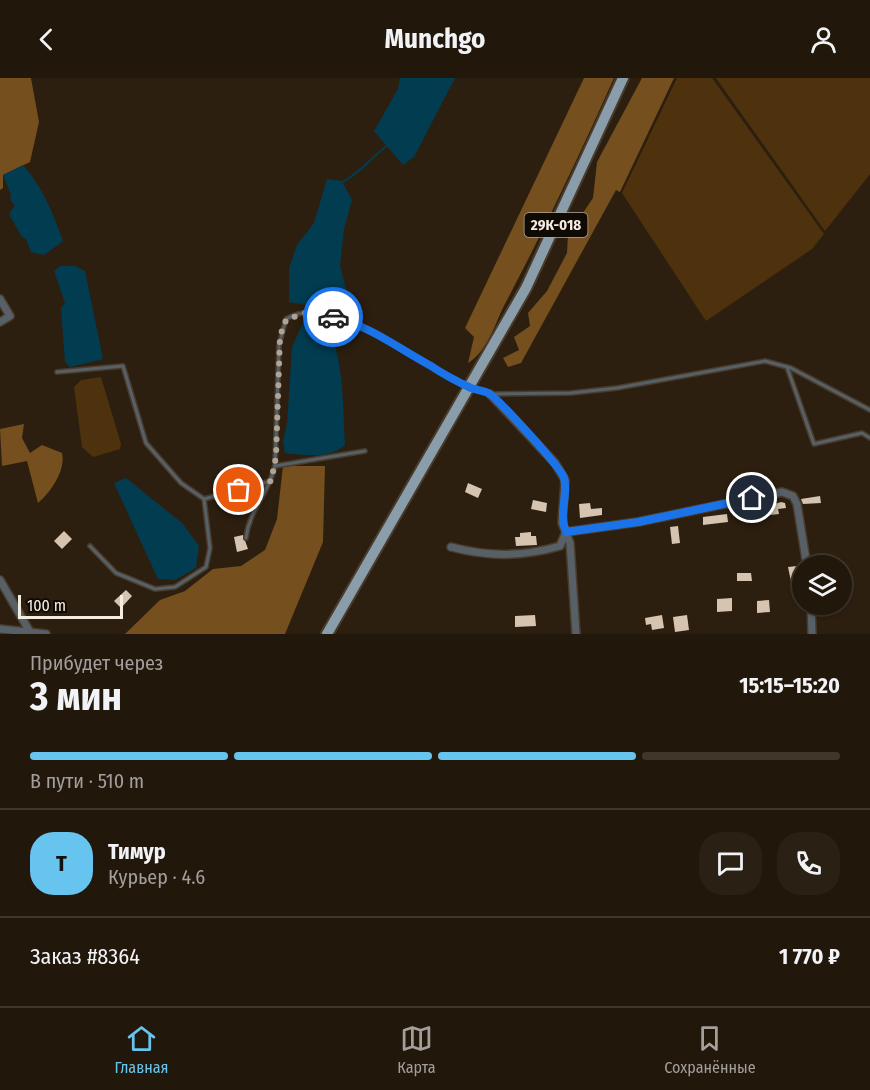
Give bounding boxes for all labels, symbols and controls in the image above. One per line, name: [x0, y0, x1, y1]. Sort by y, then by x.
icon: back: [30, 23, 63, 56]
text: Munchgo: [385, 23, 485, 55]
icon: person: [807, 23, 840, 56]
road number: 29К-018: [524, 213, 588, 237]
courier: [303, 287, 363, 347]
icon: car: [317, 301, 350, 334]
pin: [213, 464, 264, 515]
pin: [726, 472, 777, 523]
icon: bag: [222, 473, 255, 506]
icon: home: [735, 481, 768, 514]
map controls: [792, 555, 852, 615]
button: layers: [792, 555, 852, 615]
scale bar: [18, 592, 123, 620]
text: 100 m: [27, 596, 66, 615]
text: Прибудет через: [30, 651, 163, 675]
text: 15:15–15:20: [739, 672, 840, 699]
text: 3 мин: [30, 674, 122, 720]
text: В пути · 510 m: [30, 769, 144, 793]
button: chat: [699, 832, 762, 895]
button: phone: [777, 832, 840, 895]
text: Тимур: [108, 838, 166, 865]
text: Т: [56, 850, 67, 877]
text: Курьер · 4.6: [108, 865, 205, 889]
text: Заказ #8364: [30, 943, 140, 970]
text: 1 770 ₽: [779, 943, 840, 970]
tab: Главная: [114, 1022, 169, 1077]
tab: Карта: [397, 1022, 436, 1077]
tab: Сохранённые: [664, 1022, 756, 1077]

